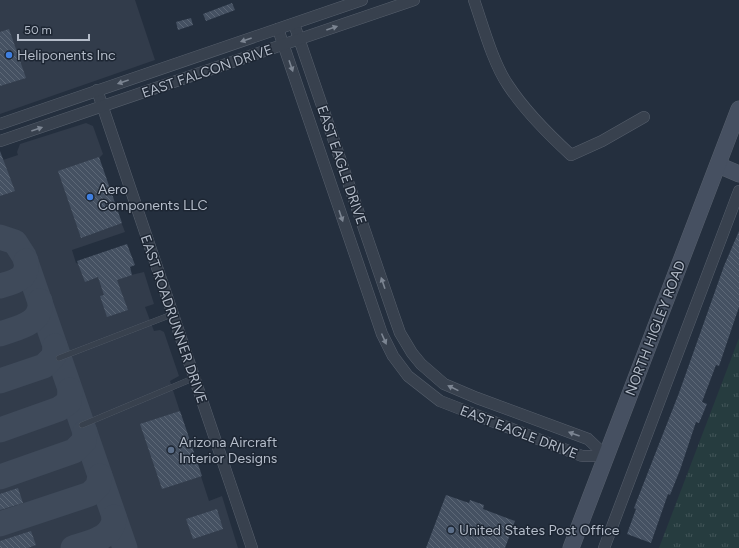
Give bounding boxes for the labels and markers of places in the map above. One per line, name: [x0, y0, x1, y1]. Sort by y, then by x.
place label: Heliponents Inc: [17, 47, 116, 64]
marker: Heliponents Inc: [4, 50, 14, 60]
place label: Aero Components LLC: [98, 181, 208, 214]
marker: Aero Components LLC: [85, 192, 95, 202]
place label: Arizona Aircraft Interior Designs: [179, 434, 277, 467]
marker: Arizona Aircraft Interior Designs: [166, 445, 176, 455]
place label: United States Post Office: [459, 522, 620, 539]
marker: United States Post Office: [446, 525, 456, 535]

